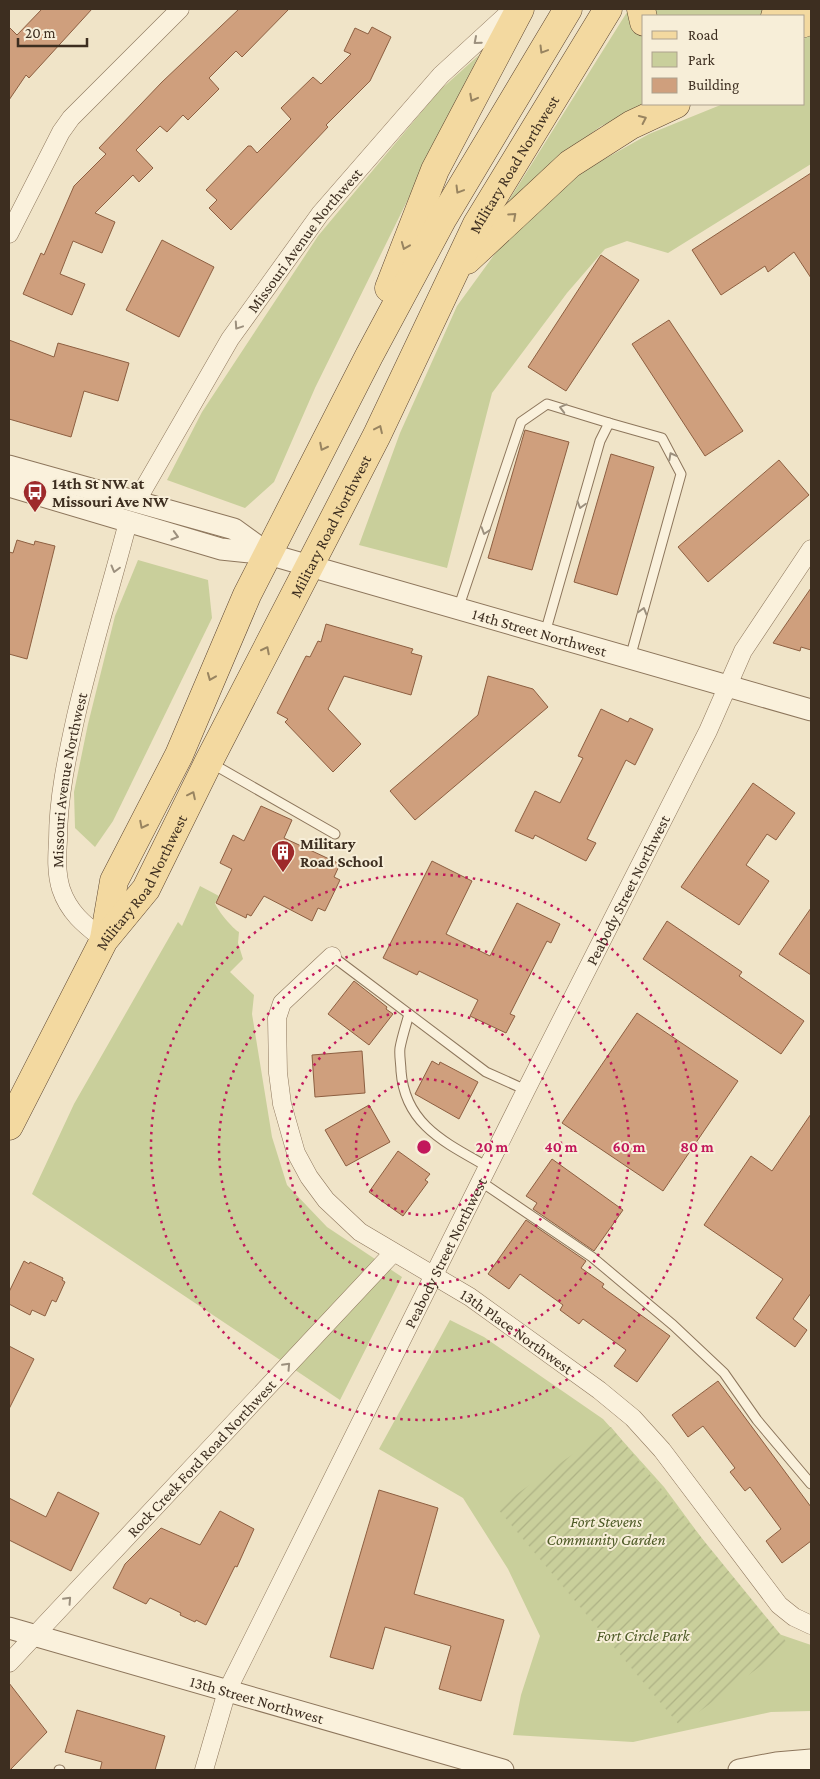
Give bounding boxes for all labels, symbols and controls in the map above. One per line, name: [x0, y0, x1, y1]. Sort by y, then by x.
scale bar: [18, 15, 86, 47]
legend: [642, 15, 805, 105]
text: 20 m: [25, 25, 56, 41]
text: Road: [688, 27, 719, 43]
one-way arrow: [473, 35, 482, 44]
one-way arrow: [539, 45, 549, 54]
text: Park: [688, 52, 715, 68]
text: Building: [688, 77, 739, 94]
street label: Military Road Northwest: [466, 92, 563, 236]
one-way arrow: [469, 93, 479, 102]
one-way arrow: [638, 115, 647, 126]
street label: Missouri Avenue Northwest: [244, 164, 366, 316]
one-way arrow: [456, 184, 466, 193]
one-way arrow: [508, 212, 517, 221]
one-way arrow: [401, 241, 411, 250]
one-way arrow: [235, 320, 244, 330]
one-way arrow: [558, 403, 567, 414]
one-way arrow: [373, 425, 384, 434]
one-way arrow: [319, 441, 329, 450]
street label: Military Road Northwest: [287, 451, 375, 600]
one-way arrow: [668, 452, 678, 461]
place label: 14th St NW at Missouri Ave NW: [52, 475, 169, 510]
bus stop icon: 14th St NW at Missouri Ave NW: [22, 479, 48, 513]
one-way arrow: [577, 500, 587, 509]
one-way arrow: [480, 526, 490, 534]
one-way arrow: [171, 530, 179, 540]
one-way arrow: [111, 564, 121, 573]
street label: 14th Street Northwest: [470, 605, 609, 660]
one-way arrow: [638, 607, 648, 615]
one-way arrow: [260, 646, 270, 655]
one-way arrow: [206, 673, 216, 681]
street label: Missouri Avenue Northwest: [49, 690, 91, 868]
one-way arrow: [186, 791, 196, 800]
street label: Military Road Northwest: [92, 811, 191, 953]
street label: Peabody Street Northwest: [583, 812, 673, 968]
one-way arrow: [139, 820, 149, 829]
place label: Military Road School: [300, 835, 383, 870]
building icon: Military Road School: [270, 839, 296, 873]
centre of rings: [415, 1138, 433, 1156]
text: 20 m: [476, 1139, 508, 1155]
text: 40 m: [545, 1139, 578, 1155]
text: 60 m: [613, 1139, 646, 1155]
text: 80 m: [680, 1139, 714, 1155]
street label: Peabody Street Northwest: [401, 1174, 490, 1331]
street label: 13th Place Northwest: [458, 1285, 577, 1378]
one-way arrow: [281, 1363, 290, 1372]
street label: Rock Creek Ford Road Northwest: [124, 1376, 280, 1540]
park label: Fort Stevens Community Garden: [547, 1513, 665, 1549]
one-way arrow: [62, 1597, 71, 1606]
park label: Fort Circle Park: [597, 1627, 690, 1644]
street label: 13th Street Northwest: [188, 1672, 326, 1727]

